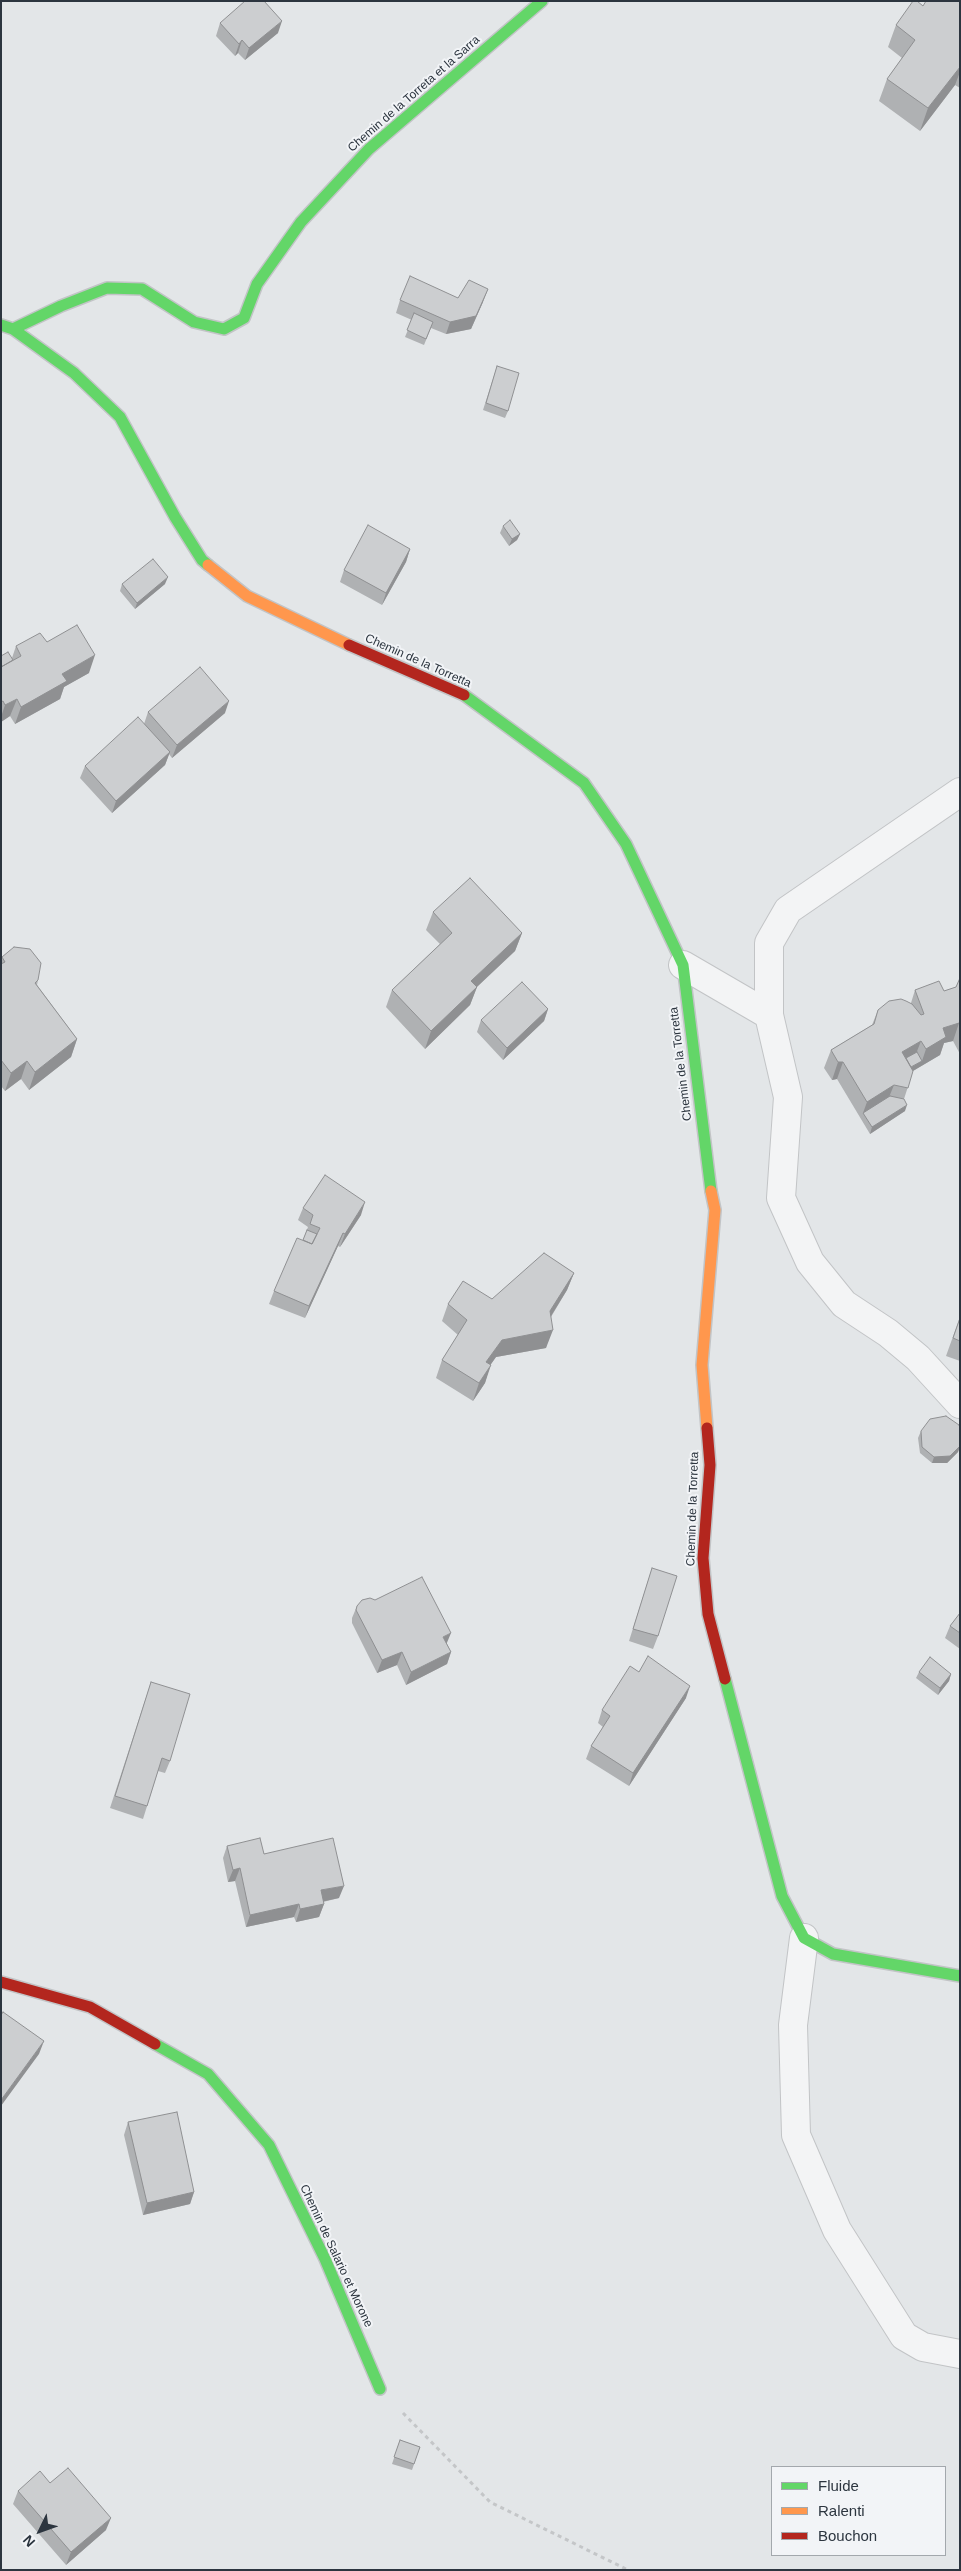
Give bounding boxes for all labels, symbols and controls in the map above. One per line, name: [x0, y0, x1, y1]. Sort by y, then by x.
street label: Chemin de la Torreta et la Sarra: [345, 33, 483, 155]
street label: Chemin de la Torretta: [363, 631, 473, 691]
street label: Chemin de la Torretta: [667, 1006, 695, 1122]
street label: Chemin de la Torretta: [684, 1451, 702, 1567]
street label: Chemin de Salario et Morone: [296, 2182, 376, 2330]
legend: [771, 2466, 946, 2556]
text: Fluide: [818, 2477, 859, 2494]
text: Ralenti: [818, 2502, 865, 2519]
north arrow: [15, 2506, 65, 2556]
text: Bouchon: [818, 2527, 877, 2544]
text: N: [20, 2532, 38, 2550]

